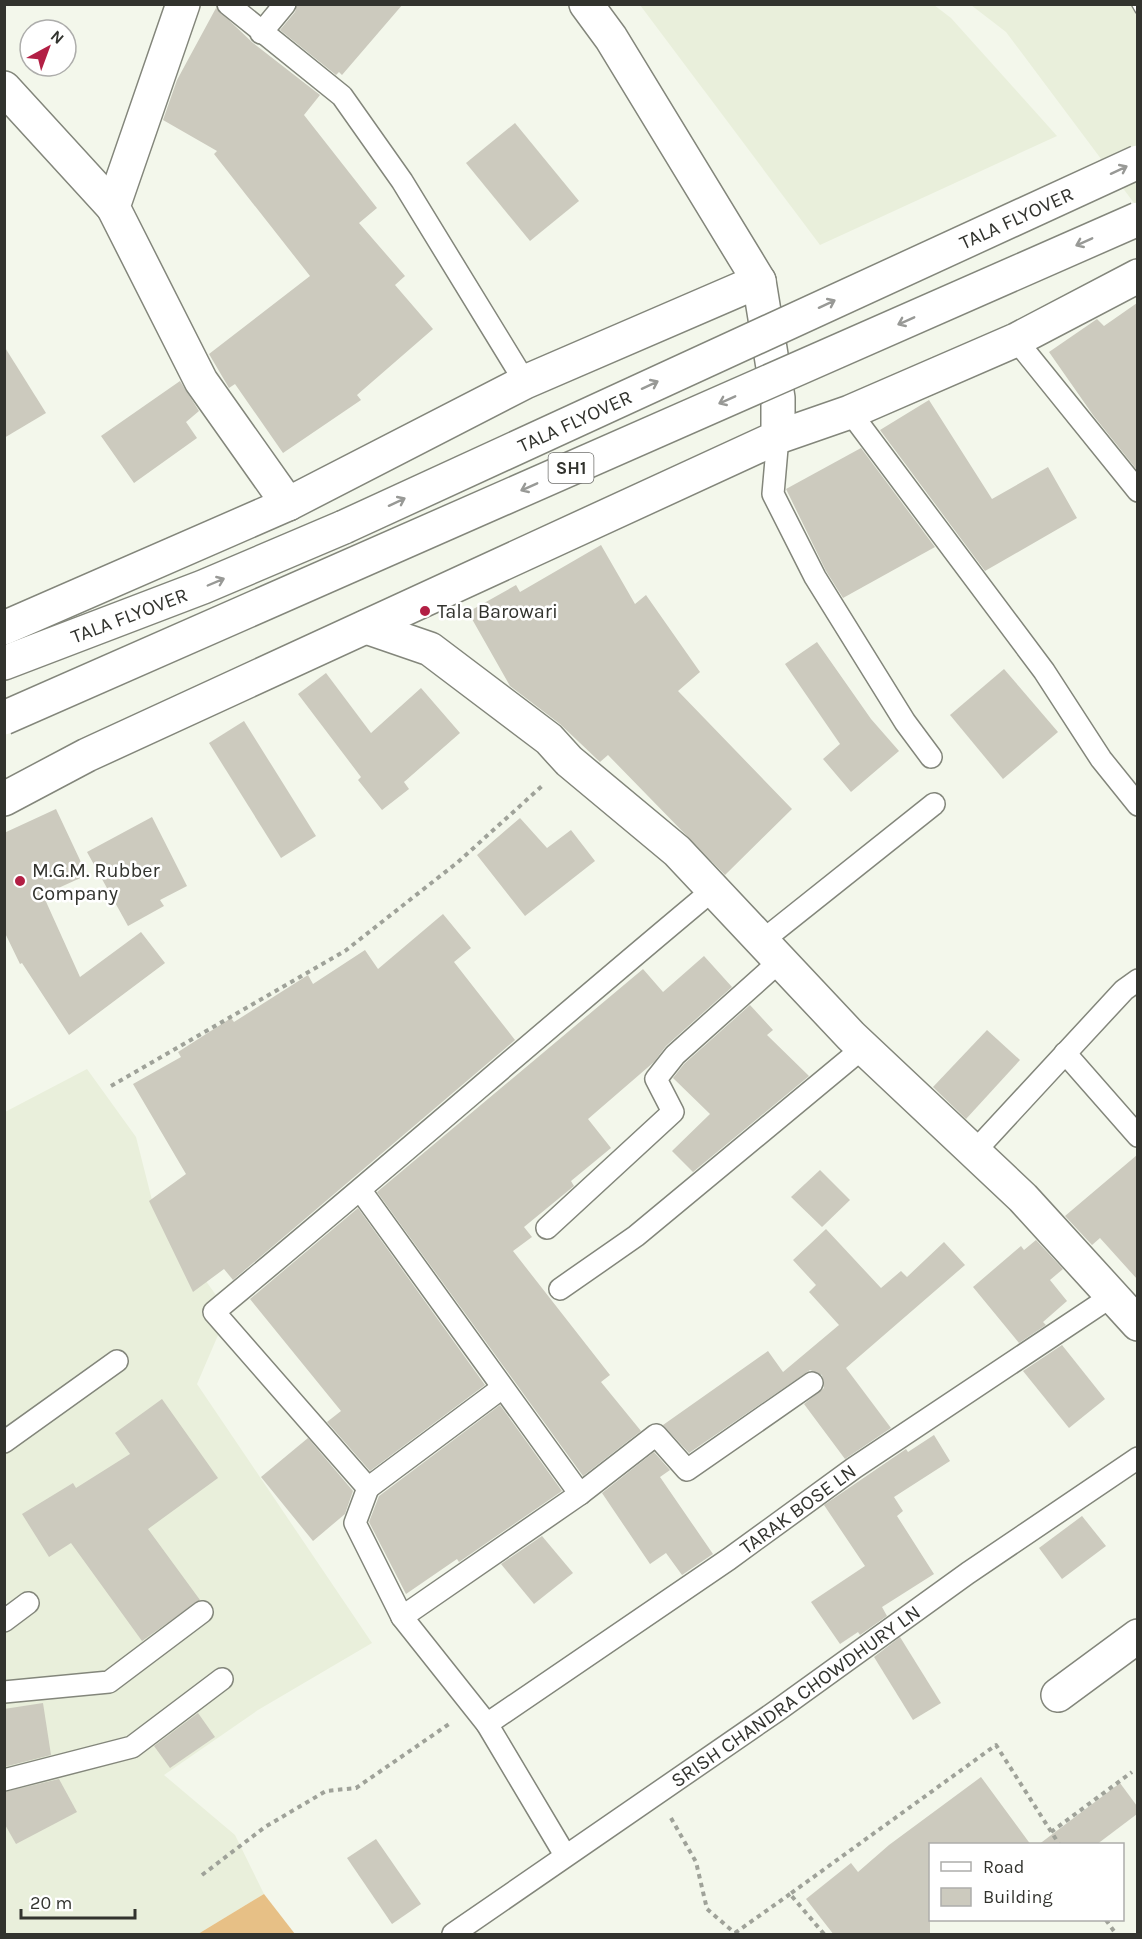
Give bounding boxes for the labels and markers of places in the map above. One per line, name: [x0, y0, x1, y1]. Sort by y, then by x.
place label: Tala Barowari: [437, 600, 558, 623]
marker: Tala Barowari: [418, 604, 432, 618]
place label: M.G.M. Rubber Company: [32, 859, 161, 905]
marker: M.G.M. Rubber Company: [13, 874, 27, 888]

